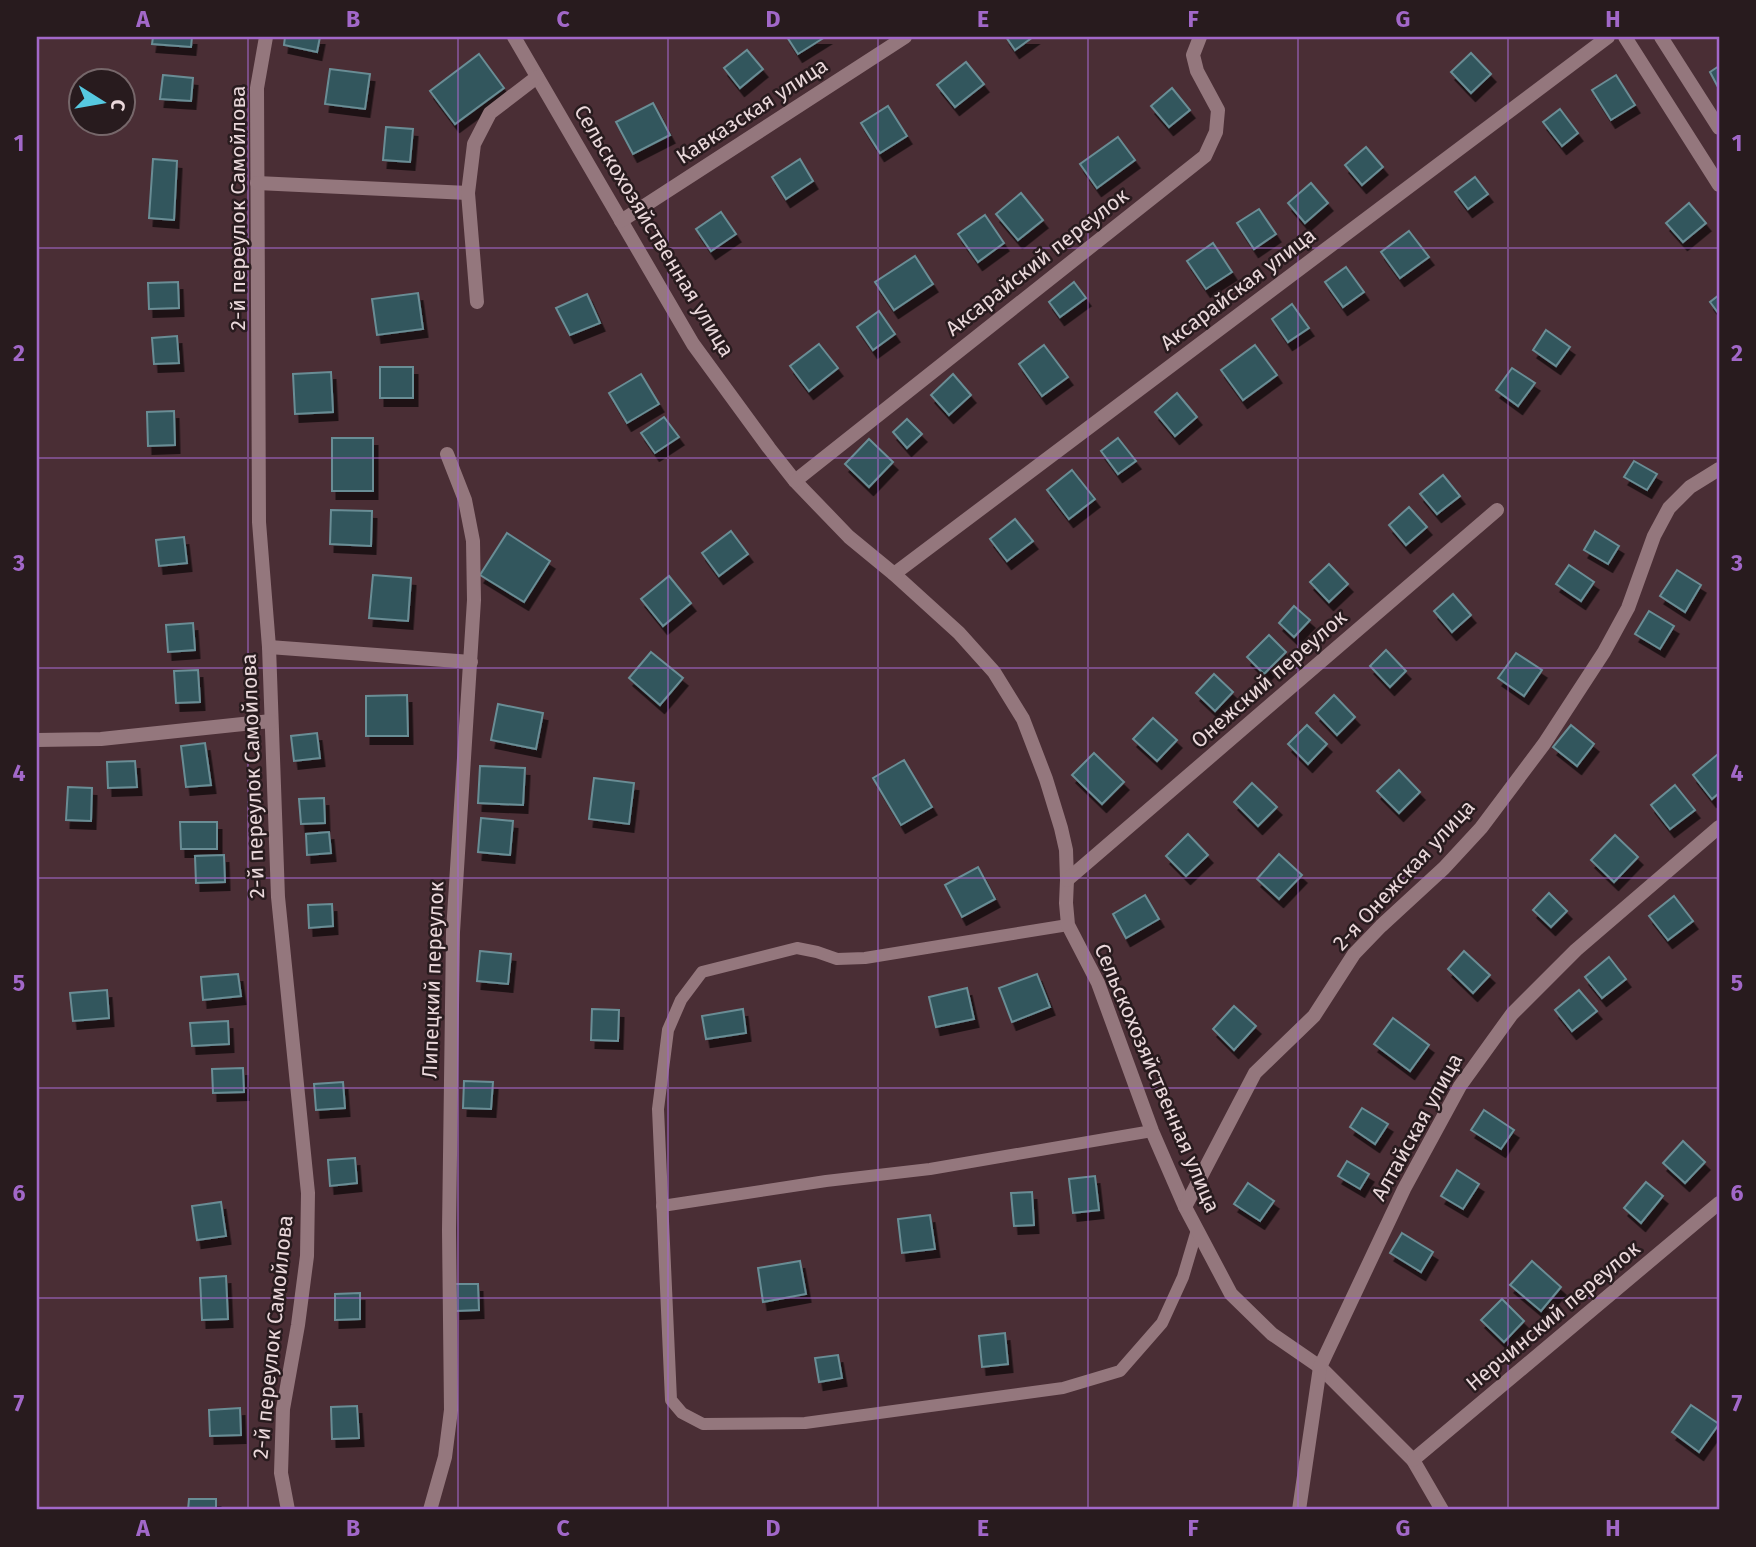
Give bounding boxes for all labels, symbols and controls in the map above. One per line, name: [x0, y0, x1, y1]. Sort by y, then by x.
text: A: [135, 5, 150, 33]
text: B: [346, 5, 360, 33]
text: C: [556, 5, 570, 33]
text: D: [766, 5, 781, 33]
text: E: [977, 5, 989, 33]
text: F: [1187, 5, 1199, 33]
text: G: [1396, 5, 1410, 33]
text: H: [1605, 5, 1621, 33]
street label: Кавказская улица: [671, 52, 833, 170]
north arrow: [66, 66, 136, 136]
street label: 2-й переулок Самойлова: [225, 86, 251, 330]
text: С: [106, 98, 131, 113]
street label: Сельскохозяйственная улица: [568, 100, 740, 362]
text: 1: [14, 129, 24, 157]
text: 1: [1732, 129, 1742, 157]
street label: Аксарайский переулок: [940, 182, 1134, 342]
street label: Аксарайская улица: [1155, 222, 1321, 356]
text: 2: [13, 339, 25, 367]
text: 2: [1731, 339, 1743, 367]
text: 3: [12, 549, 25, 577]
text: 3: [1730, 549, 1743, 577]
street label: Онежский переулок: [1186, 604, 1352, 754]
street label: 2-й переулок Самойлова: [236, 653, 270, 899]
text: 4: [13, 759, 26, 787]
text: 4: [1731, 759, 1744, 787]
street label: 2-я Онежская улица: [1327, 794, 1481, 956]
street label: Липецкий переулок: [417, 881, 449, 1079]
street label: Сельскохозяйственная улица: [1088, 940, 1226, 1216]
text: 5: [13, 969, 25, 997]
text: 5: [1731, 969, 1743, 997]
street label: Алтайская улица: [1366, 1049, 1468, 1205]
text: 6: [13, 1179, 26, 1207]
text: 6: [1731, 1179, 1744, 1207]
street label: 2-й переулок Самойлова: [247, 1214, 299, 1460]
street label: Нерчинский переулок: [1461, 1235, 1646, 1397]
text: 7: [14, 1389, 25, 1417]
text: 7: [1732, 1389, 1743, 1417]
text: A: [135, 1514, 150, 1542]
text: B: [346, 1514, 360, 1542]
text: C: [556, 1514, 570, 1542]
text: D: [766, 1514, 781, 1542]
text: E: [977, 1514, 989, 1542]
text: F: [1187, 1514, 1199, 1542]
text: G: [1396, 1514, 1410, 1542]
text: H: [1605, 1514, 1621, 1542]

